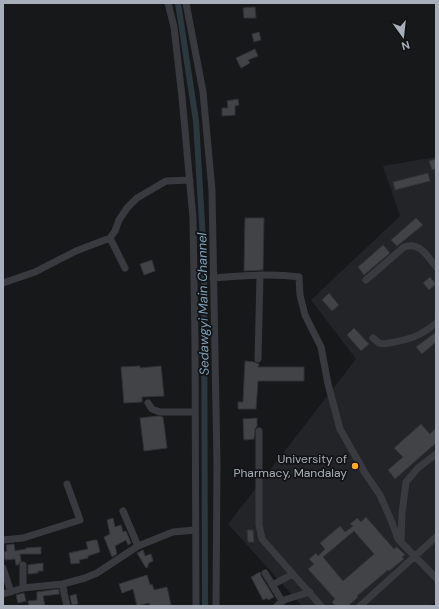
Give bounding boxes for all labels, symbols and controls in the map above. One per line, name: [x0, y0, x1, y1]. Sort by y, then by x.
north arrow: [383, 16, 423, 56]
text: N: [400, 38, 411, 53]
water label: Sedawgyi Main Channel: [193, 231, 213, 376]
place label: University of Pharmacy, Mandalay: [234, 451, 347, 481]
marker: University of Pharmacy, Mandalay: [350, 461, 360, 471]

